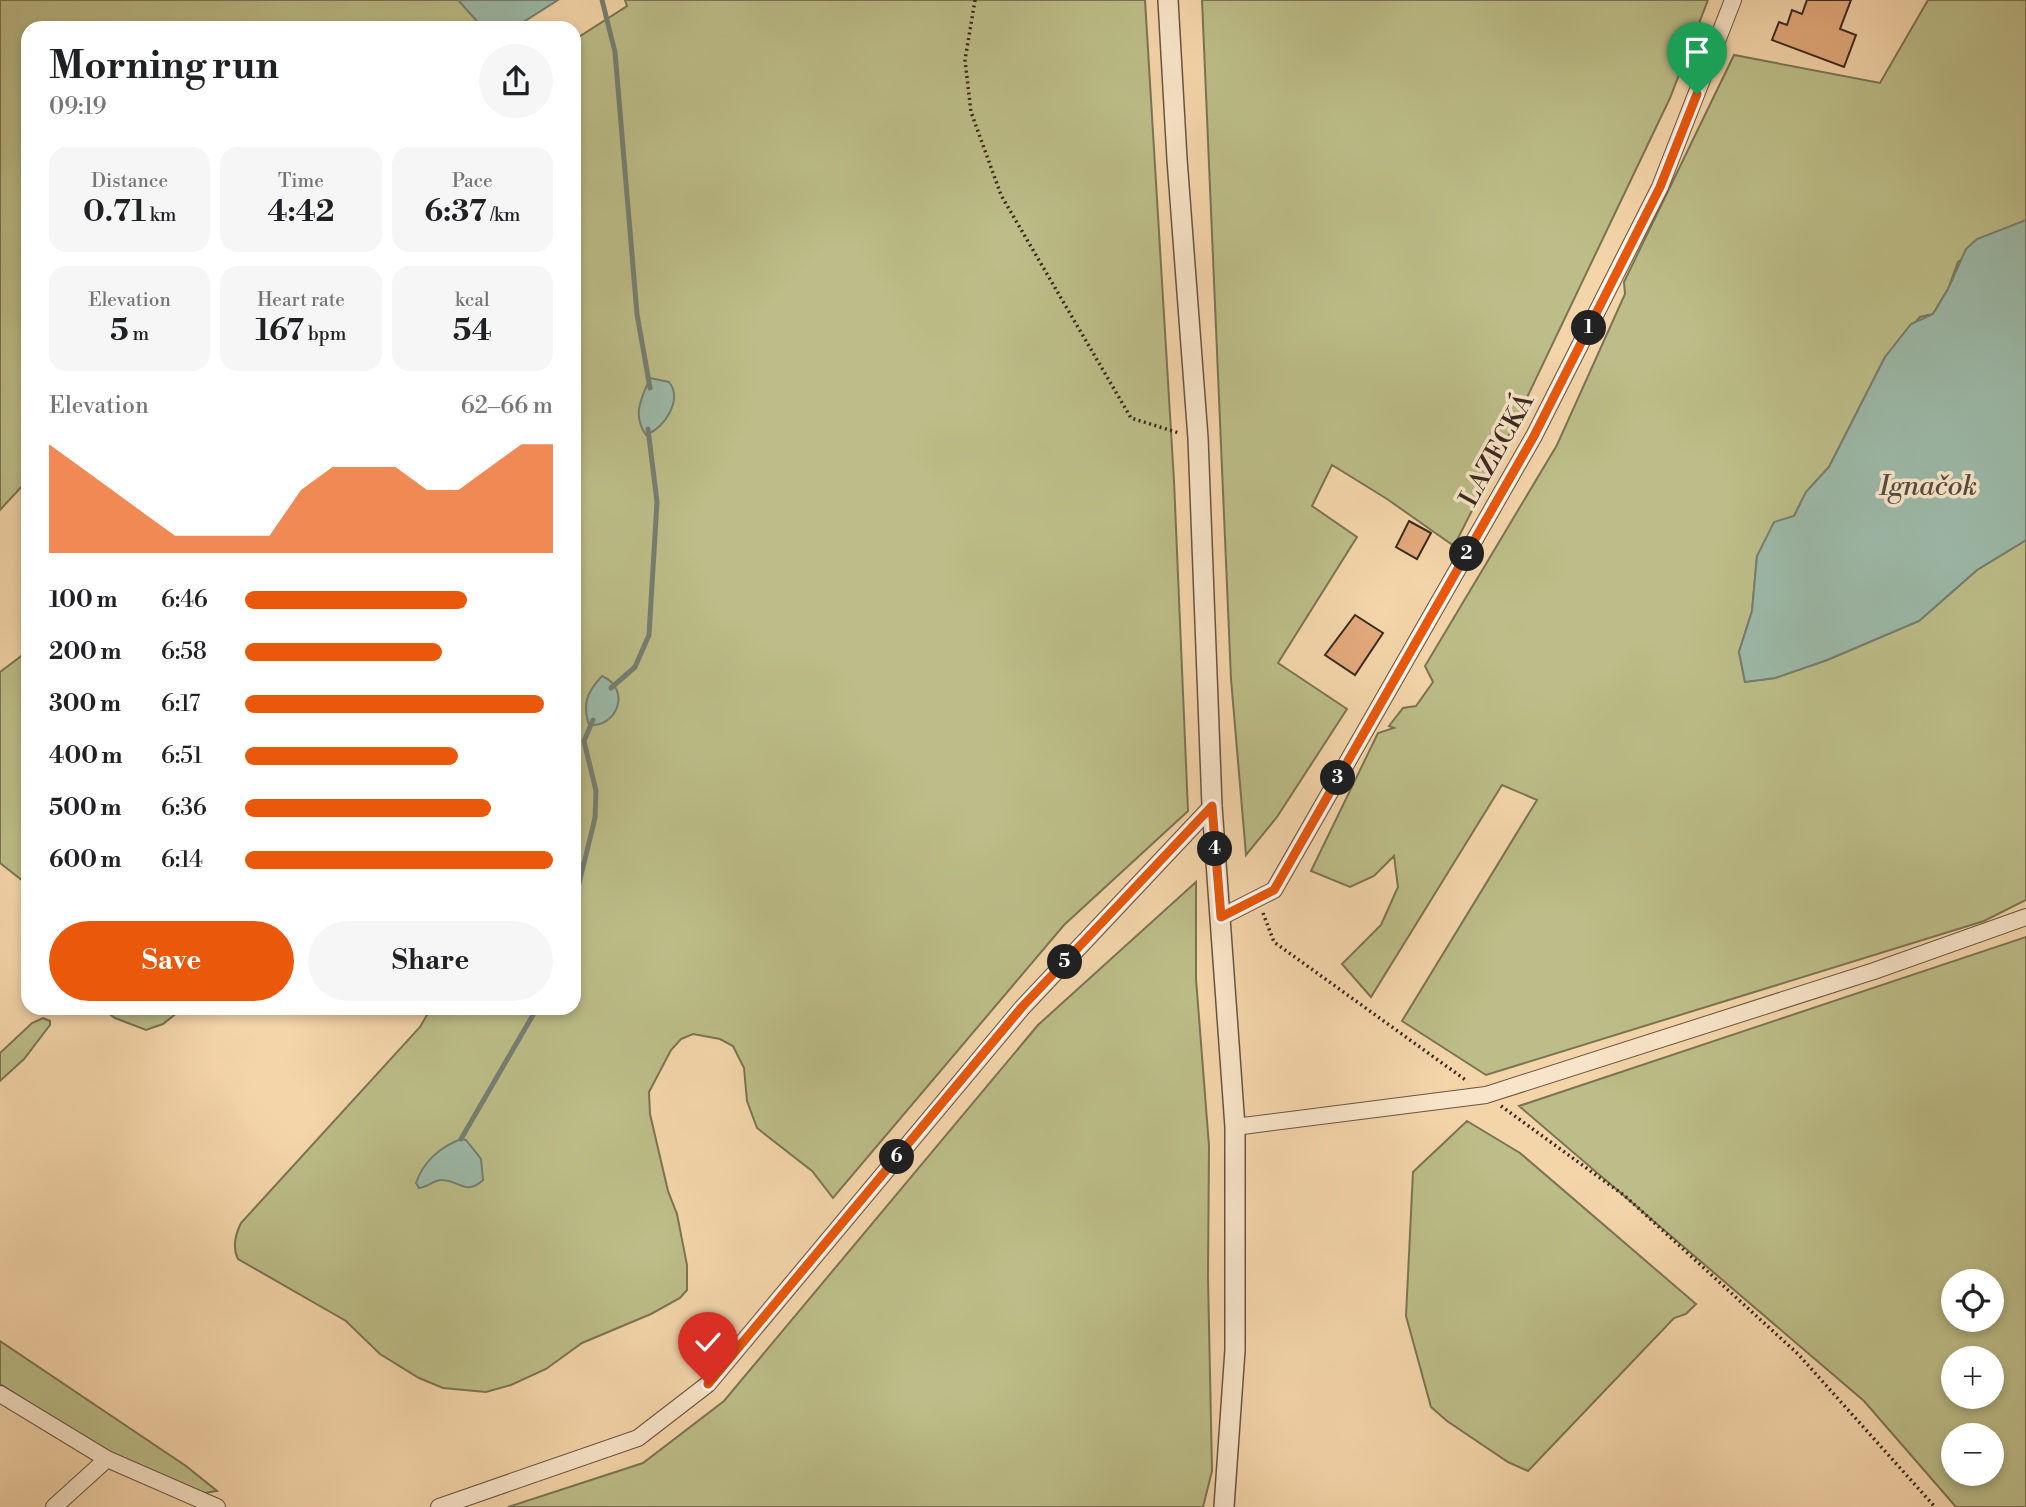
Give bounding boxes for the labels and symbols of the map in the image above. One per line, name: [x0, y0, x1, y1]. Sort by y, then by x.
pin: [1667, 22, 1727, 94]
pin: 1: [1572, 310, 1606, 346]
street label: LAZECKÁ: [1451, 386, 1542, 512]
water label: Ignačok: [1878, 469, 1977, 504]
pin: 2: [1450, 536, 1484, 572]
pin: 3: [1320, 760, 1356, 796]
pin: 4: [1198, 832, 1232, 866]
pin: 5: [1048, 944, 1082, 979]
pin: 6: [880, 1140, 914, 1174]
pin: [678, 1312, 738, 1384]

